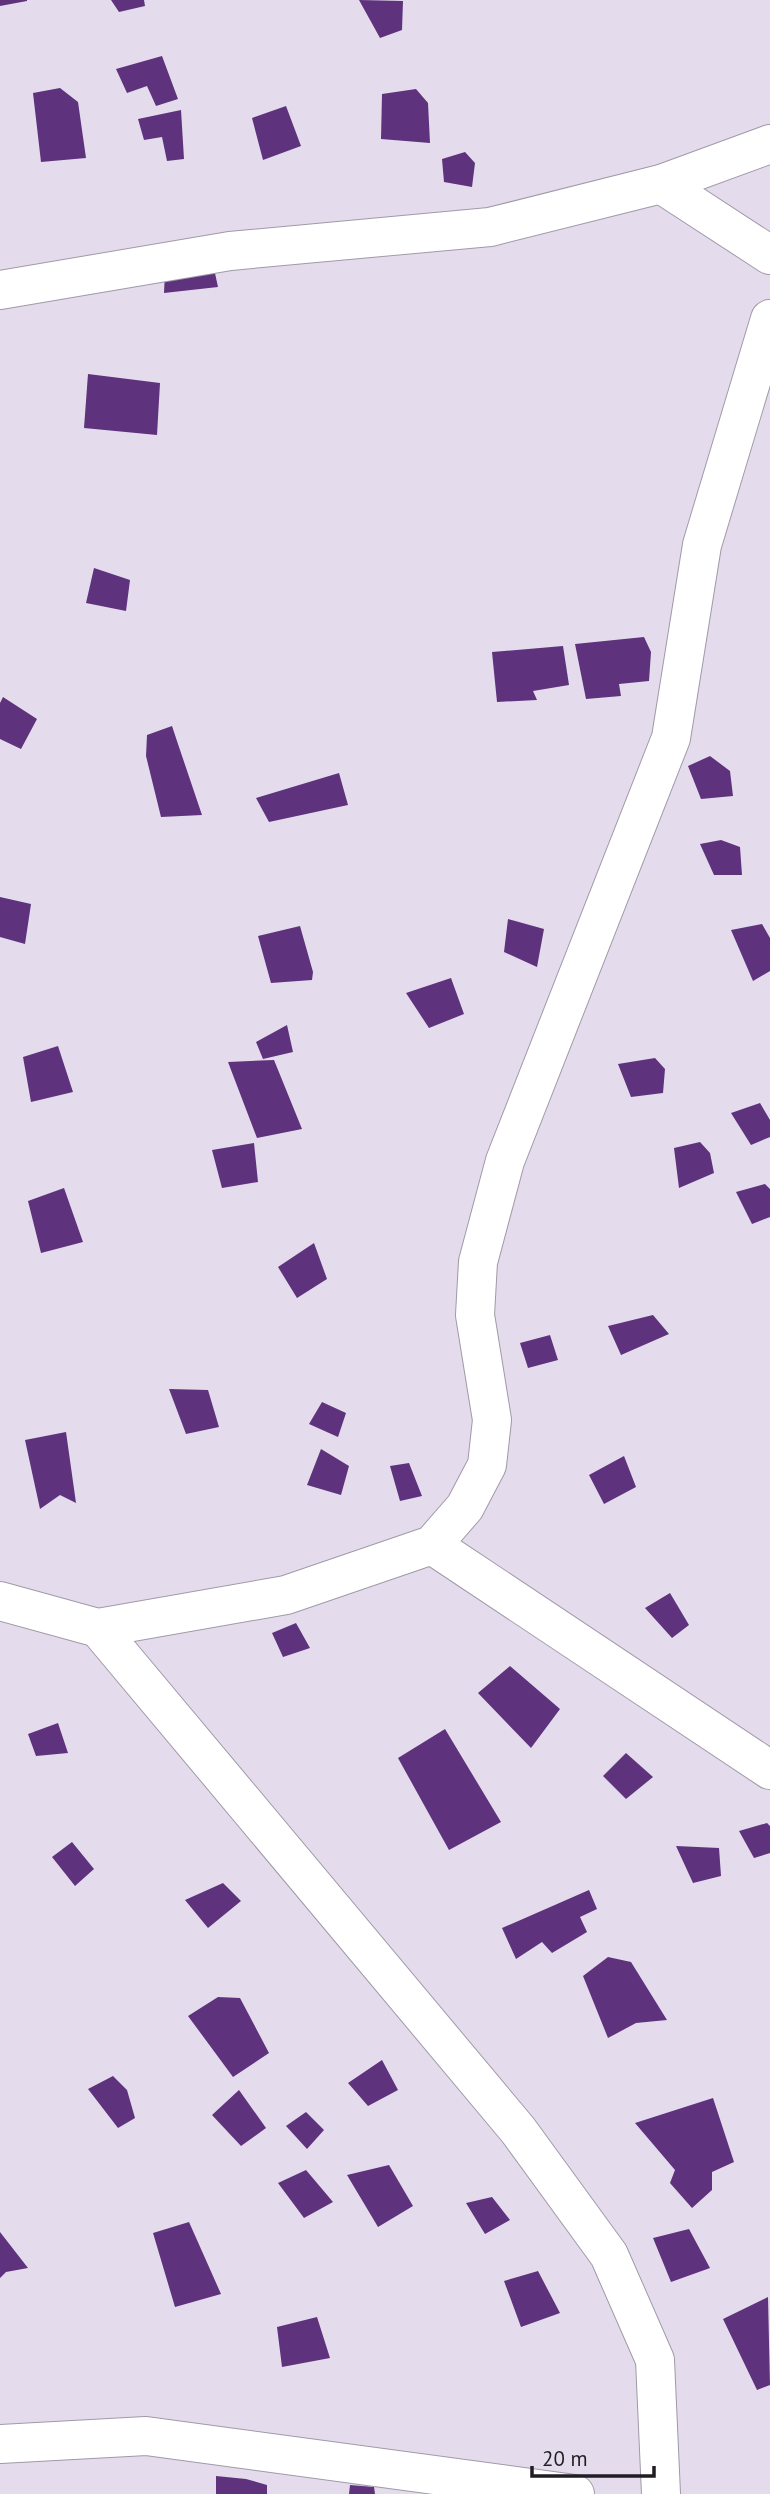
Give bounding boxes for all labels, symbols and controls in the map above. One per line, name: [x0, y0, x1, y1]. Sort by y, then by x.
scale bar: [532, 2434, 654, 2478]
text: 20 m: [542, 2445, 588, 2472]

